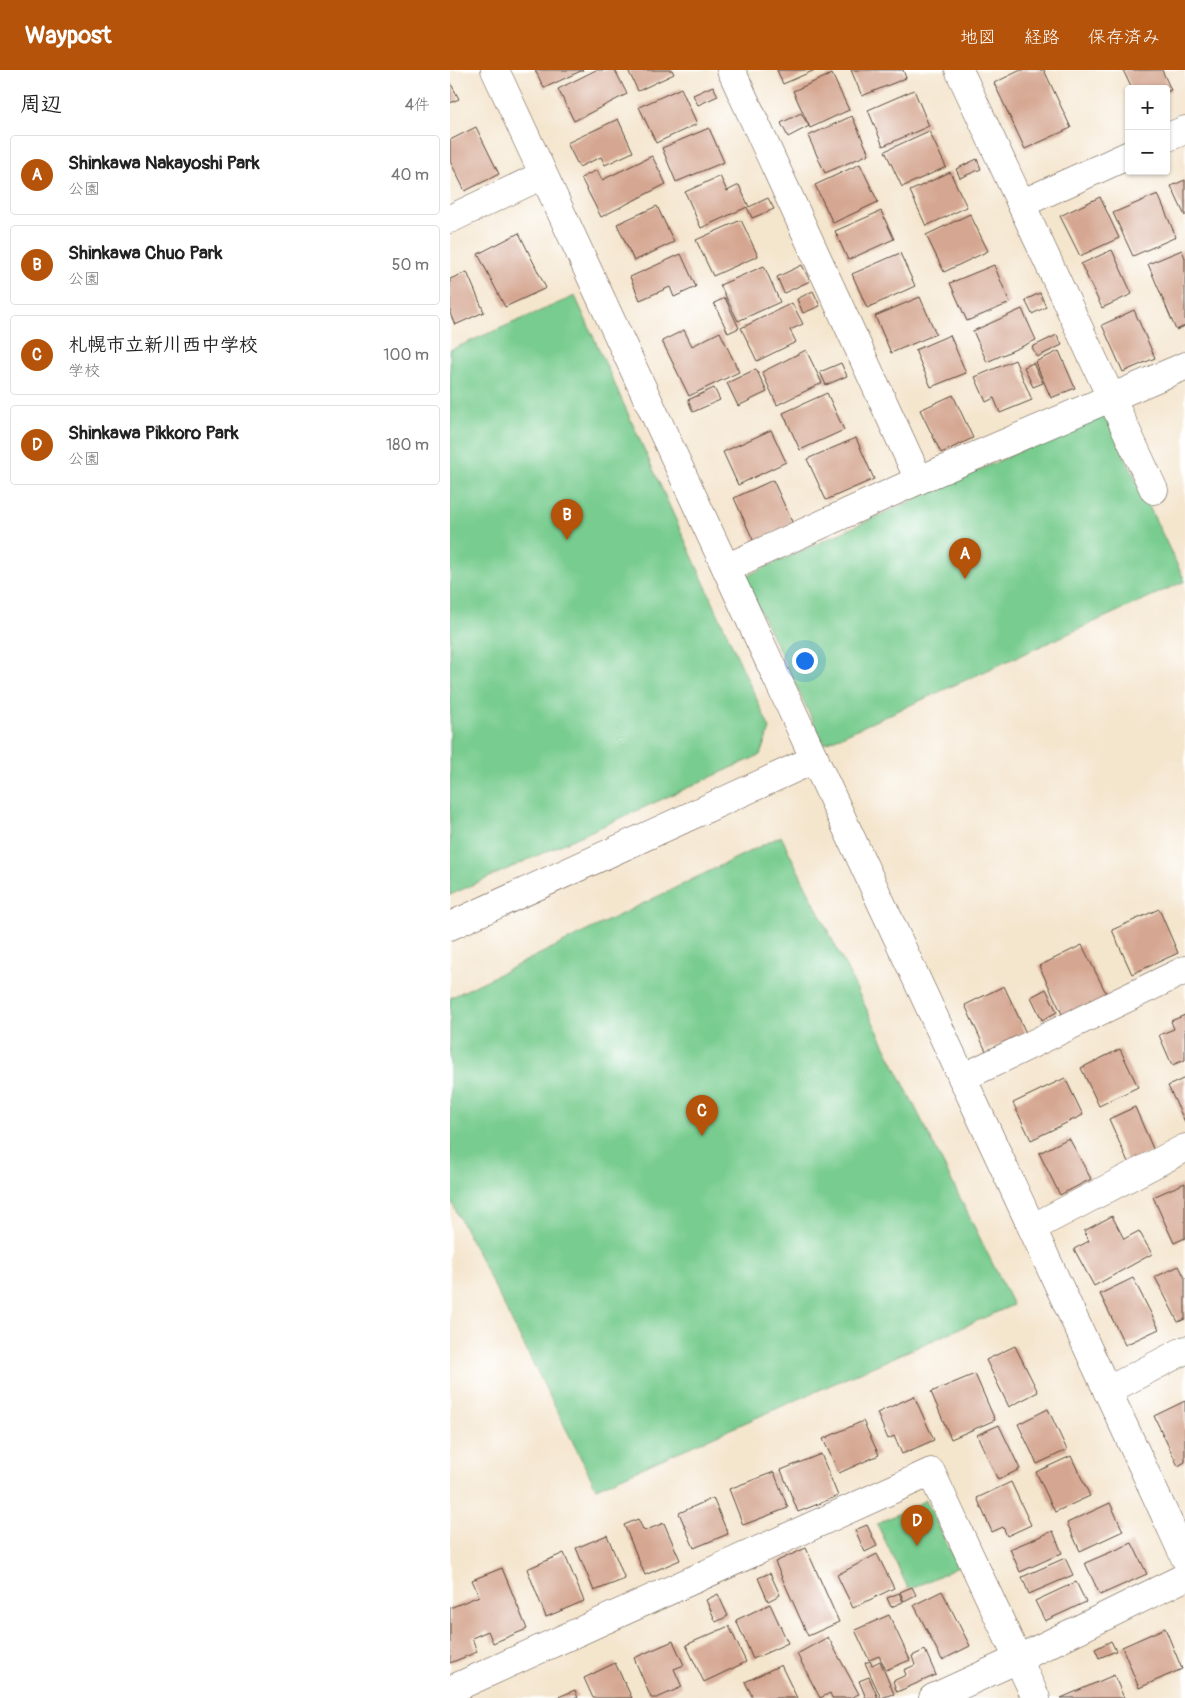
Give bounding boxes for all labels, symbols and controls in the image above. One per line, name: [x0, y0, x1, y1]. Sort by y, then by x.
text: Waypost: [25, 21, 112, 50]
text: 地図: [960, 26, 996, 49]
text: 経路: [1024, 26, 1060, 49]
text: 保存済み: [1088, 26, 1160, 49]
map controls: [1125, 85, 1170, 175]
button: +: [1125, 85, 1170, 130]
text: 周辺: [20, 91, 62, 118]
text: 4件: [405, 95, 430, 115]
button: −: [1125, 130, 1170, 175]
text: Shinkawa Nakayoshi Park: [68, 151, 260, 175]
text: A: [32, 165, 42, 185]
text: 40 m: [391, 165, 429, 185]
text: 公園: [68, 179, 100, 199]
text: Shinkawa Chuo Park: [68, 241, 222, 265]
text: B: [32, 255, 42, 275]
text: 50 m: [392, 255, 429, 275]
text: 公園: [68, 269, 100, 289]
text: 札幌市立新川西中学校: [68, 333, 258, 357]
text: C: [32, 345, 42, 365]
text: 100 m: [383, 345, 429, 365]
text: 学校: [68, 361, 100, 381]
text: Shinkawa Pikkoro Park: [68, 421, 239, 445]
text: D: [32, 435, 42, 455]
text: 180 m: [386, 435, 429, 455]
text: 公園: [68, 449, 100, 469]
pin: B: [551, 499, 583, 540]
pin: A: [949, 538, 981, 579]
your location: [792, 648, 818, 674]
pin: C: [686, 1095, 718, 1136]
pin: D: [901, 1505, 933, 1546]

